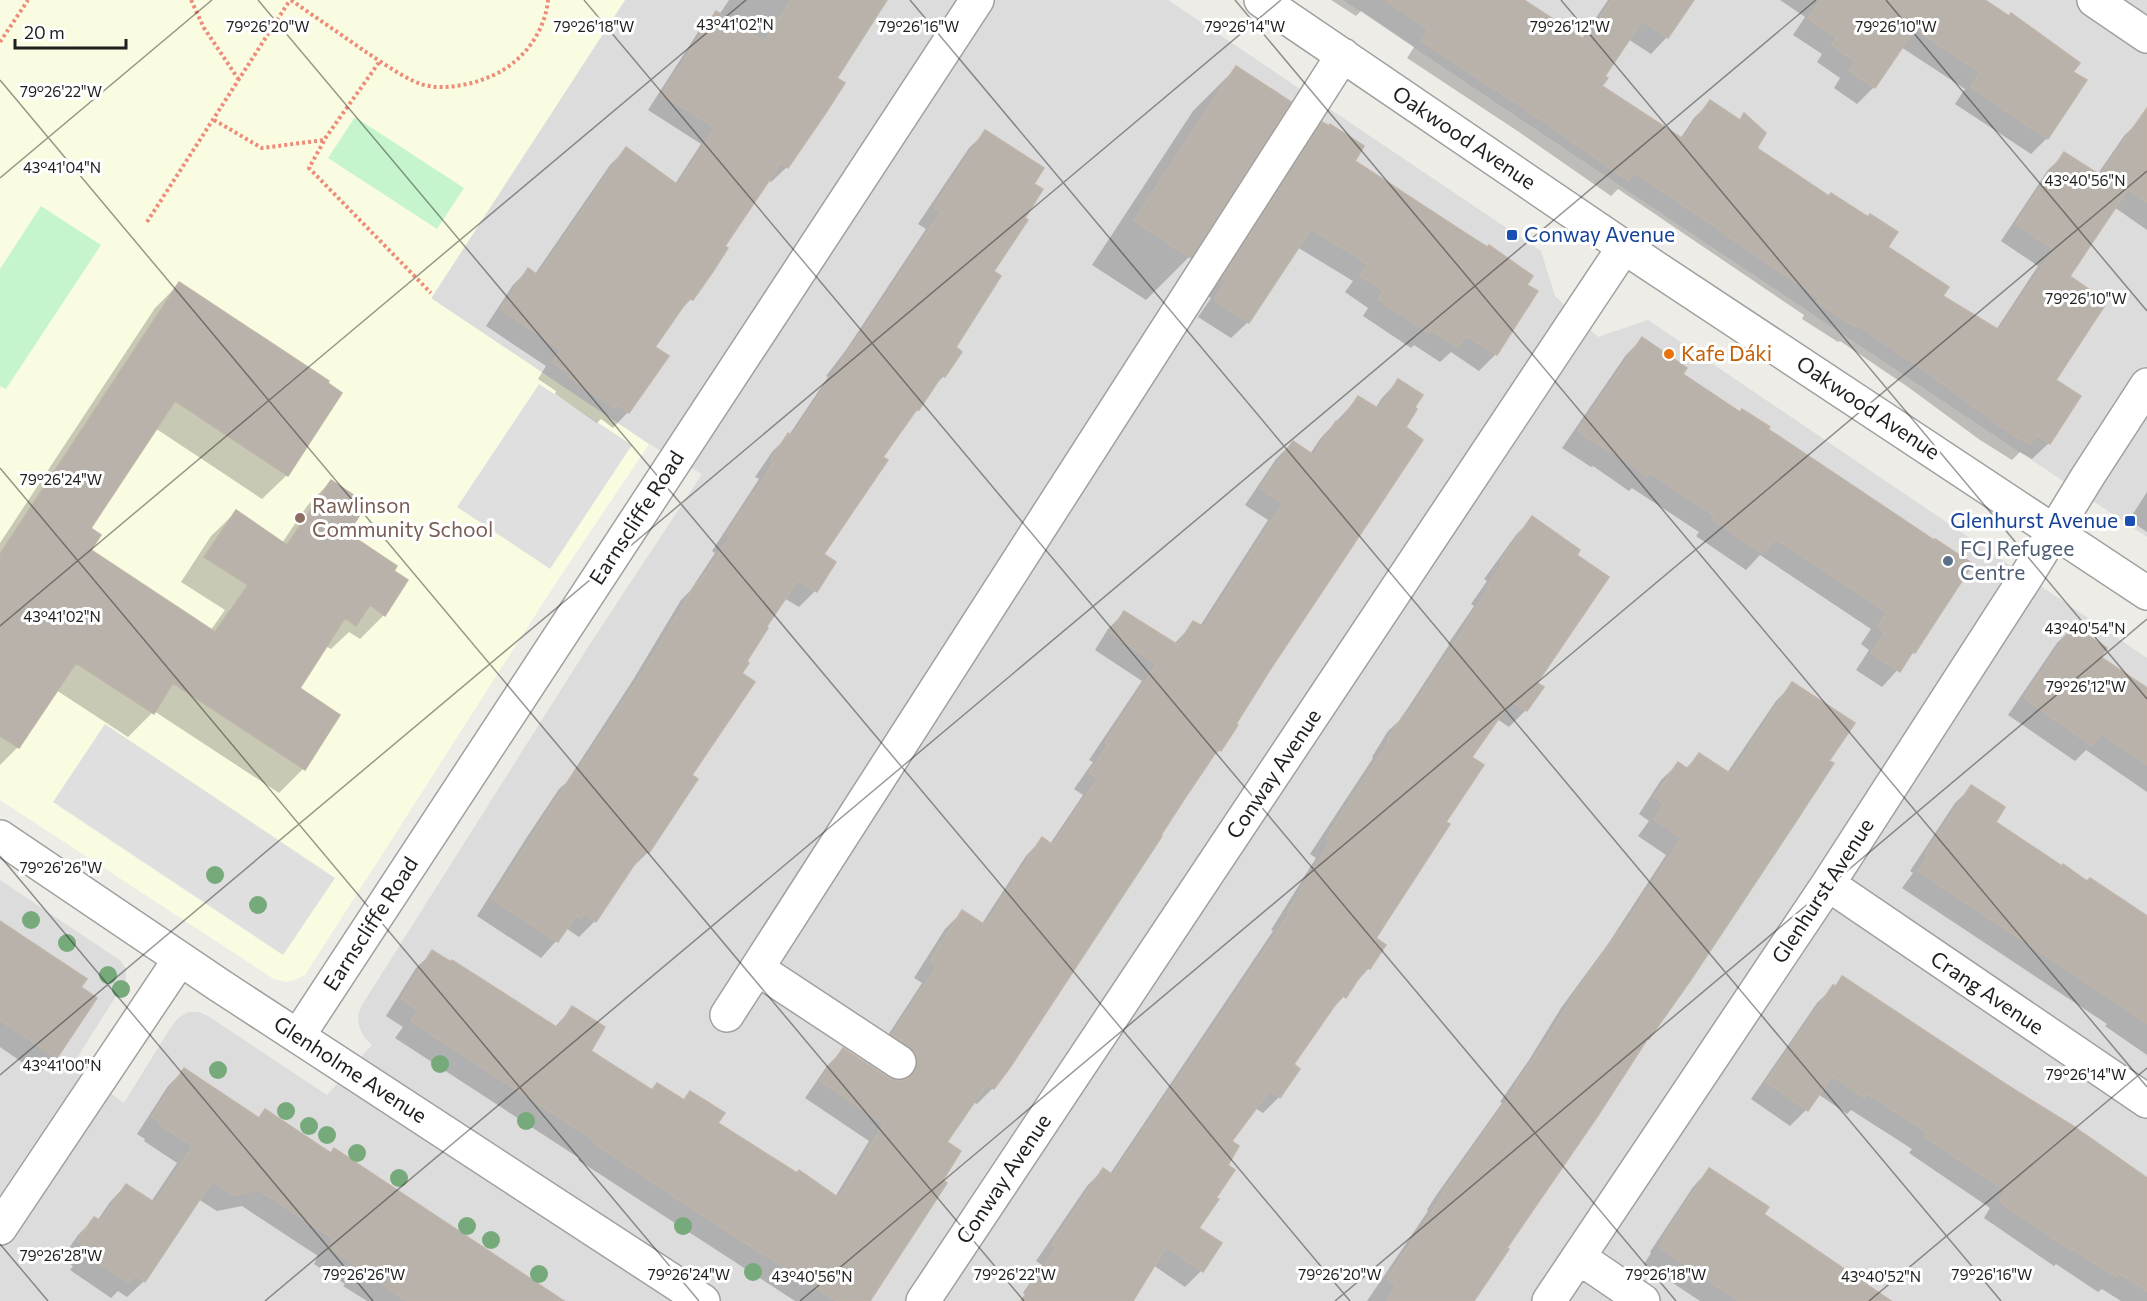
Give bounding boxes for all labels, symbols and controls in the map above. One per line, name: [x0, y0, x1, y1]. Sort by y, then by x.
scale bar: [15, 12, 126, 50]
text: 43°41'02"N: [696, 15, 774, 33]
text: 79°26'20"W: [226, 17, 310, 35]
text: 79°26'18"W: [554, 17, 634, 35]
text: 79°26'16"W: [879, 17, 959, 35]
text: 79°26'14"W: [1205, 17, 1285, 35]
text: 79°26'12"W: [1530, 17, 1610, 35]
text: 79°26'10"W: [1855, 17, 1937, 35]
text: 20 m: [24, 21, 65, 43]
street label: Oakwood Avenue: [1389, 80, 1541, 194]
text: 79°26'22"W: [20, 82, 102, 100]
text: 43°41'04"N: [23, 158, 101, 176]
text: 43°40'56"N: [2044, 171, 2126, 189]
place label: Conway Avenue: [1524, 221, 1675, 246]
marker: Conway Avenue: [1505, 228, 1519, 242]
text: 79°26'10"W: [2045, 289, 2127, 307]
place label: Kafe Dáki: [1681, 340, 1772, 365]
marker: Kafe Dáki: [1662, 347, 1676, 361]
street label: Oakwood Avenue: [1793, 350, 1945, 464]
street label: Earnscliffe Road: [583, 446, 688, 589]
text: 79°26'24"W: [20, 470, 102, 488]
place label: Rawlinson Community School: [312, 492, 493, 541]
place label: Glenhurst Avenue: [1950, 507, 2118, 532]
marker: Rawlinson Community School: [293, 511, 307, 525]
marker: Glenhurst Avenue: [2123, 514, 2137, 528]
place label: FCJ Refugee Centre: [1960, 535, 2074, 584]
marker: FCJ Refugee Centre: [1941, 554, 1955, 568]
text: 43°41'02"N: [23, 607, 101, 625]
text: 43°40'54"N: [2045, 619, 2125, 637]
text: 79°26'12"W: [2046, 677, 2126, 695]
street label: Conway Avenue: [1220, 704, 1325, 843]
street label: Glenhurst Avenue: [1766, 813, 1878, 967]
street label: Earnscliffe Road: [317, 852, 422, 995]
text: 79°26'26"W: [20, 858, 102, 876]
street label: Crang Avenue: [1927, 945, 2049, 1039]
street label: Glenholme Avenue: [270, 1010, 432, 1127]
text: 43°41'00"N: [22, 1056, 102, 1074]
text: 79°26'14"W: [2046, 1065, 2126, 1083]
street label: Conway Avenue: [950, 1109, 1055, 1248]
text: 79°26'28"W: [20, 1246, 102, 1264]
text: 79°26'26"W: [323, 1265, 405, 1283]
text: 79°26'24"W: [648, 1265, 730, 1283]
text: 79°26'22"W: [974, 1265, 1056, 1283]
text: 79°26'20"W: [1298, 1265, 1382, 1283]
text: 79°26'18"W: [1626, 1265, 1706, 1283]
text: 79°26'16"W: [1952, 1265, 2032, 1283]
text: 43°40'56"N: [771, 1267, 853, 1285]
text: 43°40'52"N: [1841, 1267, 1921, 1285]

